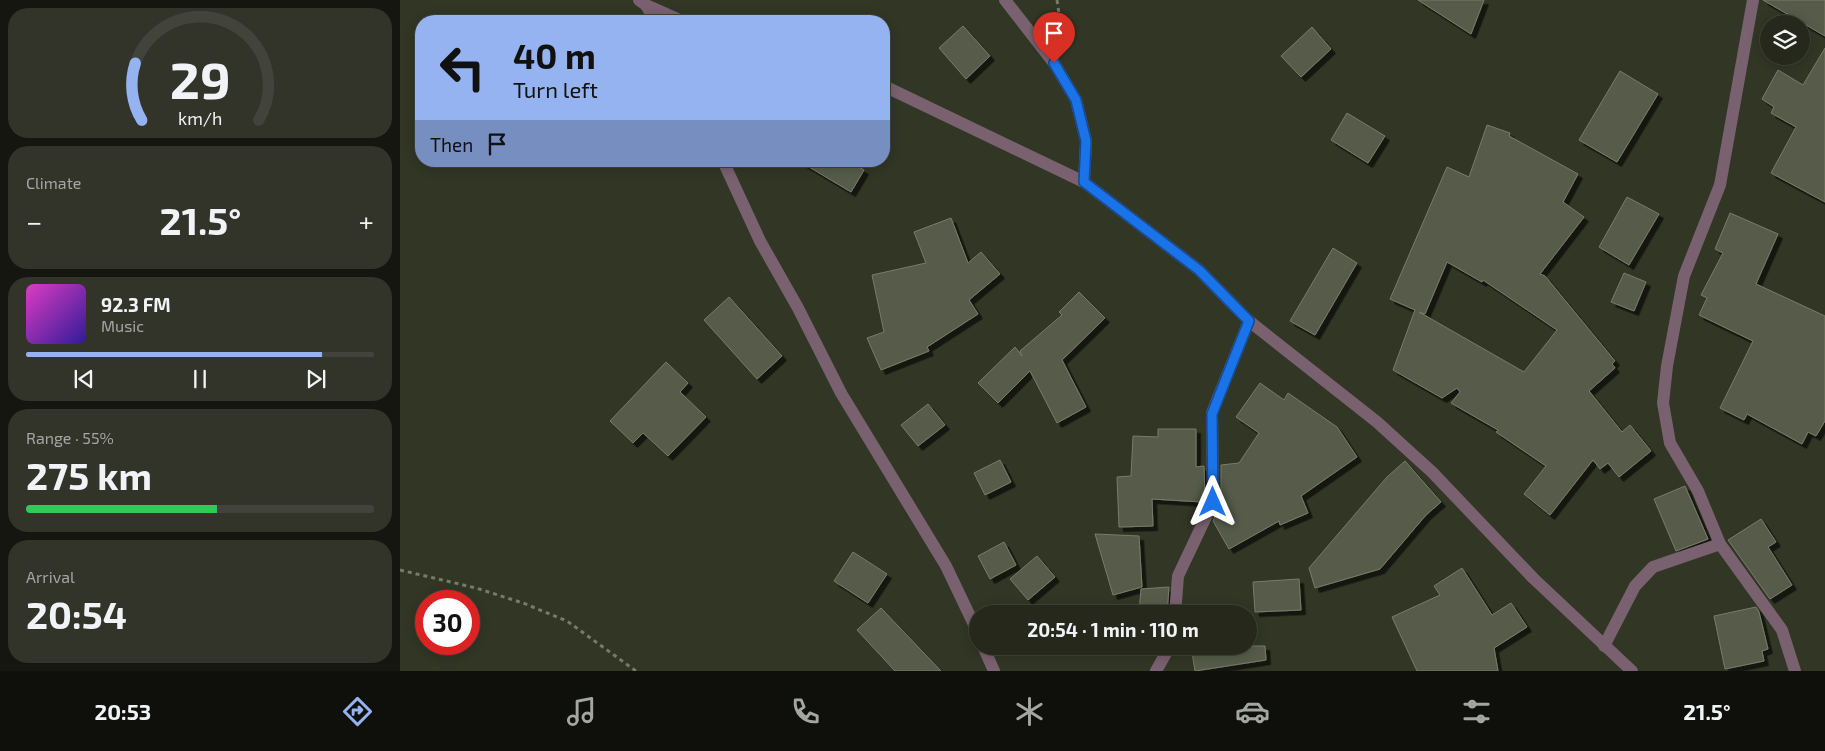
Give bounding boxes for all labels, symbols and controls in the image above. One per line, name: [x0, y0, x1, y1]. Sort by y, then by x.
pin: [1033, 12, 1075, 63]
map controls: [1760, 15, 1810, 65]
button: layers: [1760, 15, 1810, 65]
icon: arrive: [1040, 19, 1068, 47]
text: 40 m: [513, 34, 596, 76]
icon: left: [430, 35, 495, 100]
text: 29: [170, 47, 230, 109]
text: Turn left: [513, 76, 598, 102]
text: km/h: [178, 107, 222, 129]
icon: arrive: [483, 130, 511, 158]
text: Then: [430, 133, 473, 156]
text: Climate: [26, 173, 81, 192]
text: 21.5°: [160, 197, 241, 243]
text: −: [26, 204, 42, 238]
text: +: [359, 204, 374, 238]
text: 92.3 FM: [101, 293, 171, 316]
text: Music: [101, 316, 144, 335]
icon: previous: [70, 365, 98, 393]
icon: pause: [186, 365, 214, 393]
icon: next: [302, 365, 330, 393]
text: Range · 55%: [26, 428, 114, 447]
text: 275 km: [26, 452, 152, 498]
position arrow: [1186, 475, 1238, 527]
text: Arrival: [26, 567, 75, 586]
speed limit sign: 30: [415, 590, 480, 655]
text: 20:54: [26, 591, 127, 637]
text: 20:54 · 1 min · 110 m: [1027, 618, 1199, 641]
icon: directions: [340, 694, 375, 729]
icon: music: [564, 694, 599, 729]
icon: phone: [788, 694, 823, 729]
icon: climate: [1012, 694, 1047, 729]
icon: car: [1235, 694, 1270, 729]
icon: filters: [1459, 694, 1494, 729]
text: 20:53: [94, 698, 151, 724]
text: 21.5°: [1683, 698, 1731, 724]

